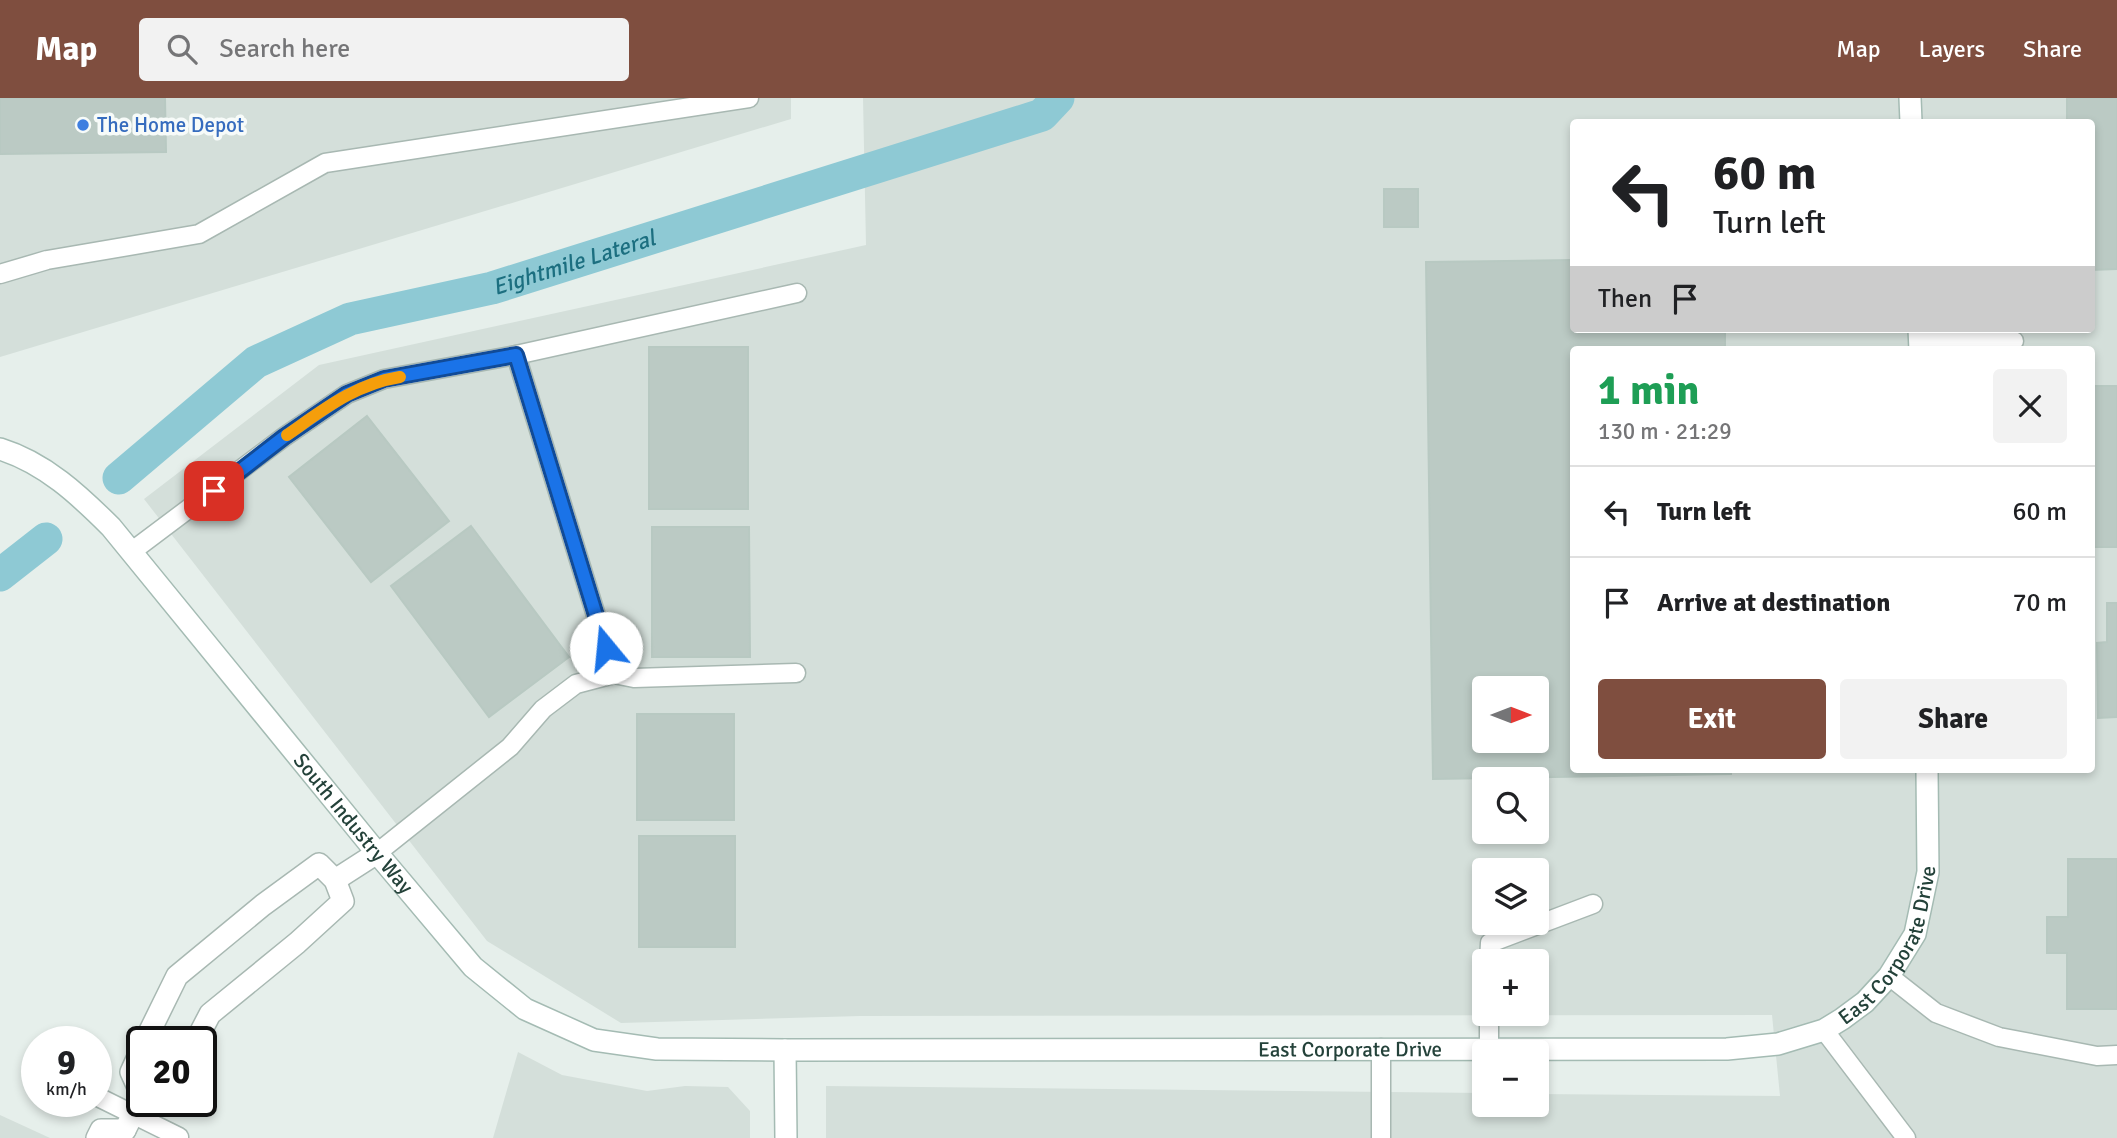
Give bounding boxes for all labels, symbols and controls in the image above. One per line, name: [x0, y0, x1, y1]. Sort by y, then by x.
search box: [139, 18, 629, 81]
text: Map: [35, 29, 97, 70]
icon: search: [163, 30, 201, 68]
text: Search here: [219, 33, 350, 65]
text: Map: [1836, 34, 1881, 64]
text: Layers: [1919, 34, 1985, 64]
text: Share: [2023, 34, 2082, 64]
place label: The Home Depot: [97, 112, 244, 138]
marker: The Home Depot: [75, 117, 91, 133]
text: 60 m: [1713, 143, 1816, 203]
icon: left: [1598, 147, 1689, 238]
text: Turn left: [1713, 203, 1826, 242]
water label: Eightmile Lateral: [489, 223, 661, 302]
icon: arrive: [1666, 280, 1704, 318]
text: Then: [1598, 283, 1652, 315]
text: 1 min: [1598, 365, 1699, 416]
button: close: [1993, 369, 2067, 443]
text: 130 m · 21:29: [1598, 417, 1732, 446]
pin: [184, 461, 244, 521]
icon: arrive: [195, 472, 233, 510]
icon: left: [1598, 493, 1636, 531]
text: Turn left: [1657, 496, 1751, 528]
text: 60 m: [2012, 496, 2067, 528]
icon: arrive: [1598, 584, 1636, 622]
text: Arrive at destination: [1657, 587, 1890, 619]
text: 70 m: [2012, 587, 2067, 619]
position arrow: [569, 611, 643, 685]
north arrow: [1472, 676, 1549, 752]
map controls: [1472, 676, 1549, 1117]
button: Exit: [1598, 679, 1826, 759]
button: Share: [1840, 679, 2067, 759]
street label: South Industry Way: [288, 748, 419, 899]
button: search: [1472, 767, 1549, 844]
button: layers: [1472, 858, 1549, 935]
street label: East Corporate Drive: [1833, 866, 1941, 1030]
button: +: [1472, 949, 1549, 1026]
speed limit sign: 20: [126, 1026, 217, 1117]
street label: East Corporate Drive: [1258, 1036, 1442, 1062]
button: −: [1472, 1040, 1549, 1117]
text: 9: [57, 1041, 76, 1084]
text: km/h: [46, 1078, 87, 1100]

